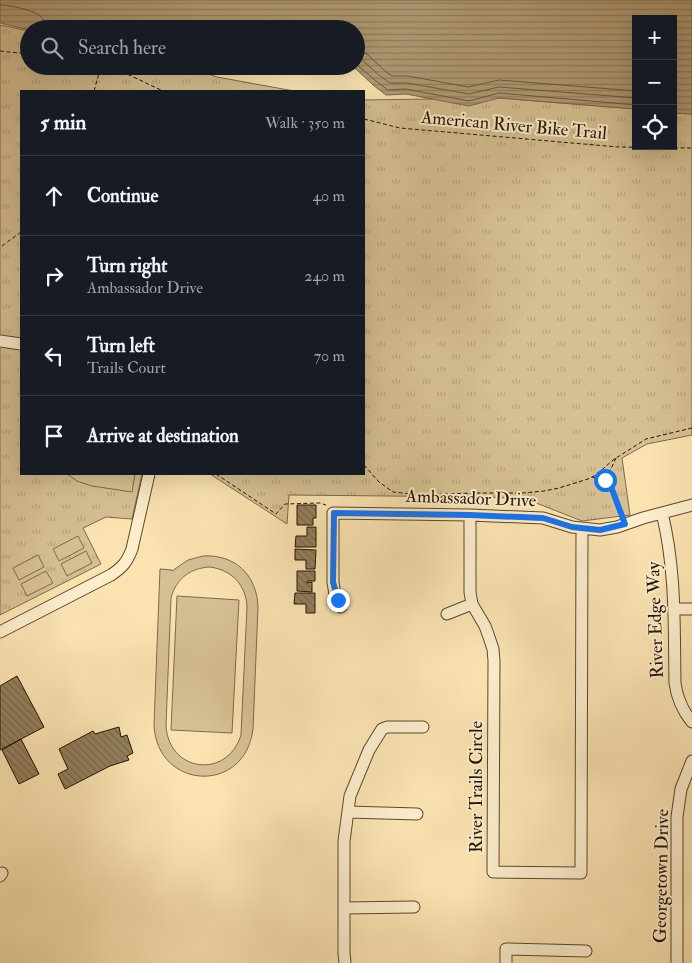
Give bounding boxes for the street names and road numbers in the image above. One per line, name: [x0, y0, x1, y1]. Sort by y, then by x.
street label: American River Bike Trail: [419, 106, 608, 145]
street label: Ambassador Drive: [404, 485, 537, 512]
street label: River Edge Way: [642, 560, 669, 679]
street label: River Trails Circle: [465, 721, 488, 853]
street label: Georgetown Drive: [649, 808, 674, 943]

